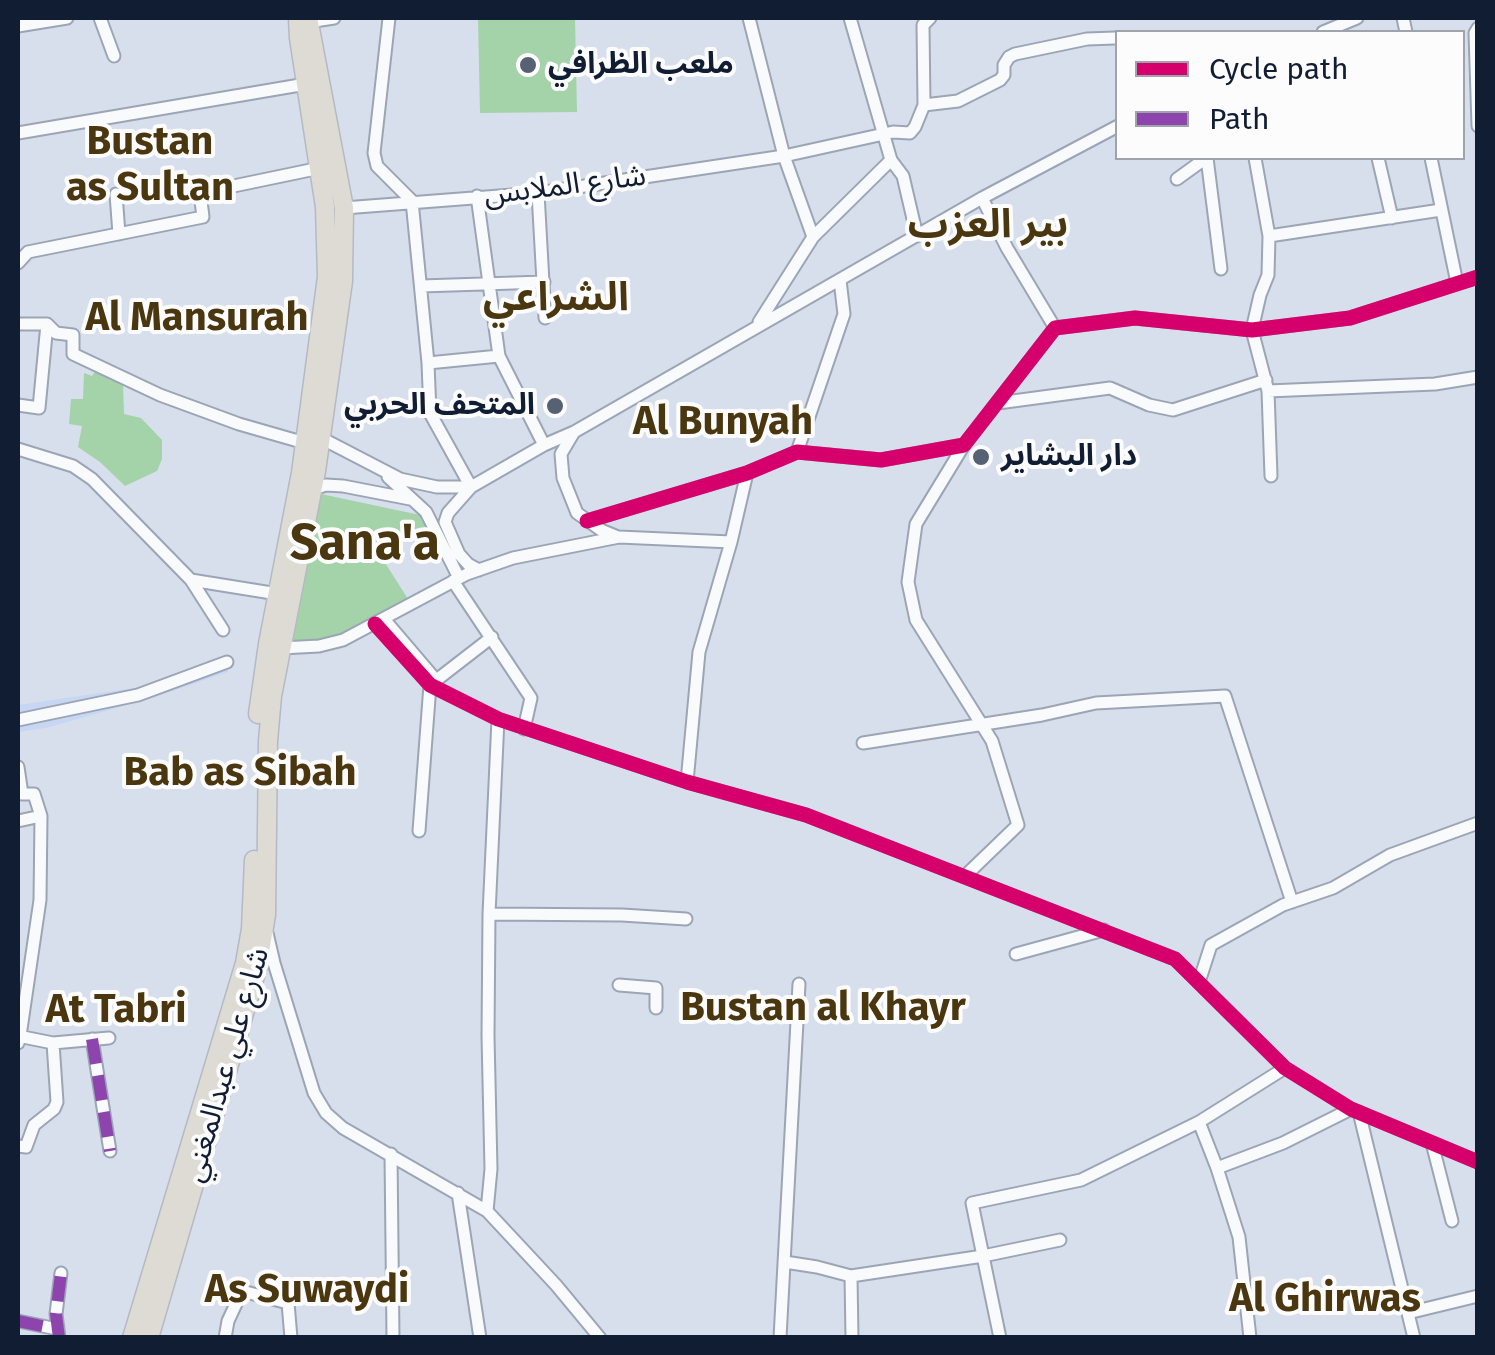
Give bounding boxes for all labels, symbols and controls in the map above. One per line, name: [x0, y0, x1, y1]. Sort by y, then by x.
legend: [1115, 30, 1465, 160]
place label: ملعب الظرافي: [548, 47, 734, 83]
text: Cycle path: [1209, 51, 1348, 87]
marker: ملعب الظرافي: [517, 54, 539, 76]
text: Path: [1209, 101, 1270, 137]
district label: Bustan as Sultan: [66, 119, 234, 213]
street label: شارع الملابس: [482, 158, 648, 214]
district label: بير العزب: [908, 202, 1068, 250]
district label: الشراعي: [483, 275, 629, 323]
district label: Al Mansurah: [85, 295, 309, 343]
place label: المتحف الحربي: [344, 388, 535, 424]
marker: المتحف الحربي: [544, 395, 566, 417]
district label: Al Bunyah: [633, 399, 813, 447]
place label: دار البشاير: [1001, 439, 1137, 475]
marker: دار البشاير: [970, 446, 992, 468]
district label: Sana'a: [290, 515, 440, 575]
district label: Bab as Sibah: [124, 750, 356, 798]
street label: شارع علي عبدالمغني: [176, 944, 278, 1186]
district label: Bustan al Khayr: [680, 985, 966, 1033]
district label: At Tabri: [45, 987, 187, 1035]
district label: As Suwaydi: [205, 1267, 409, 1315]
district label: Al Ghirwas: [1229, 1276, 1421, 1324]

